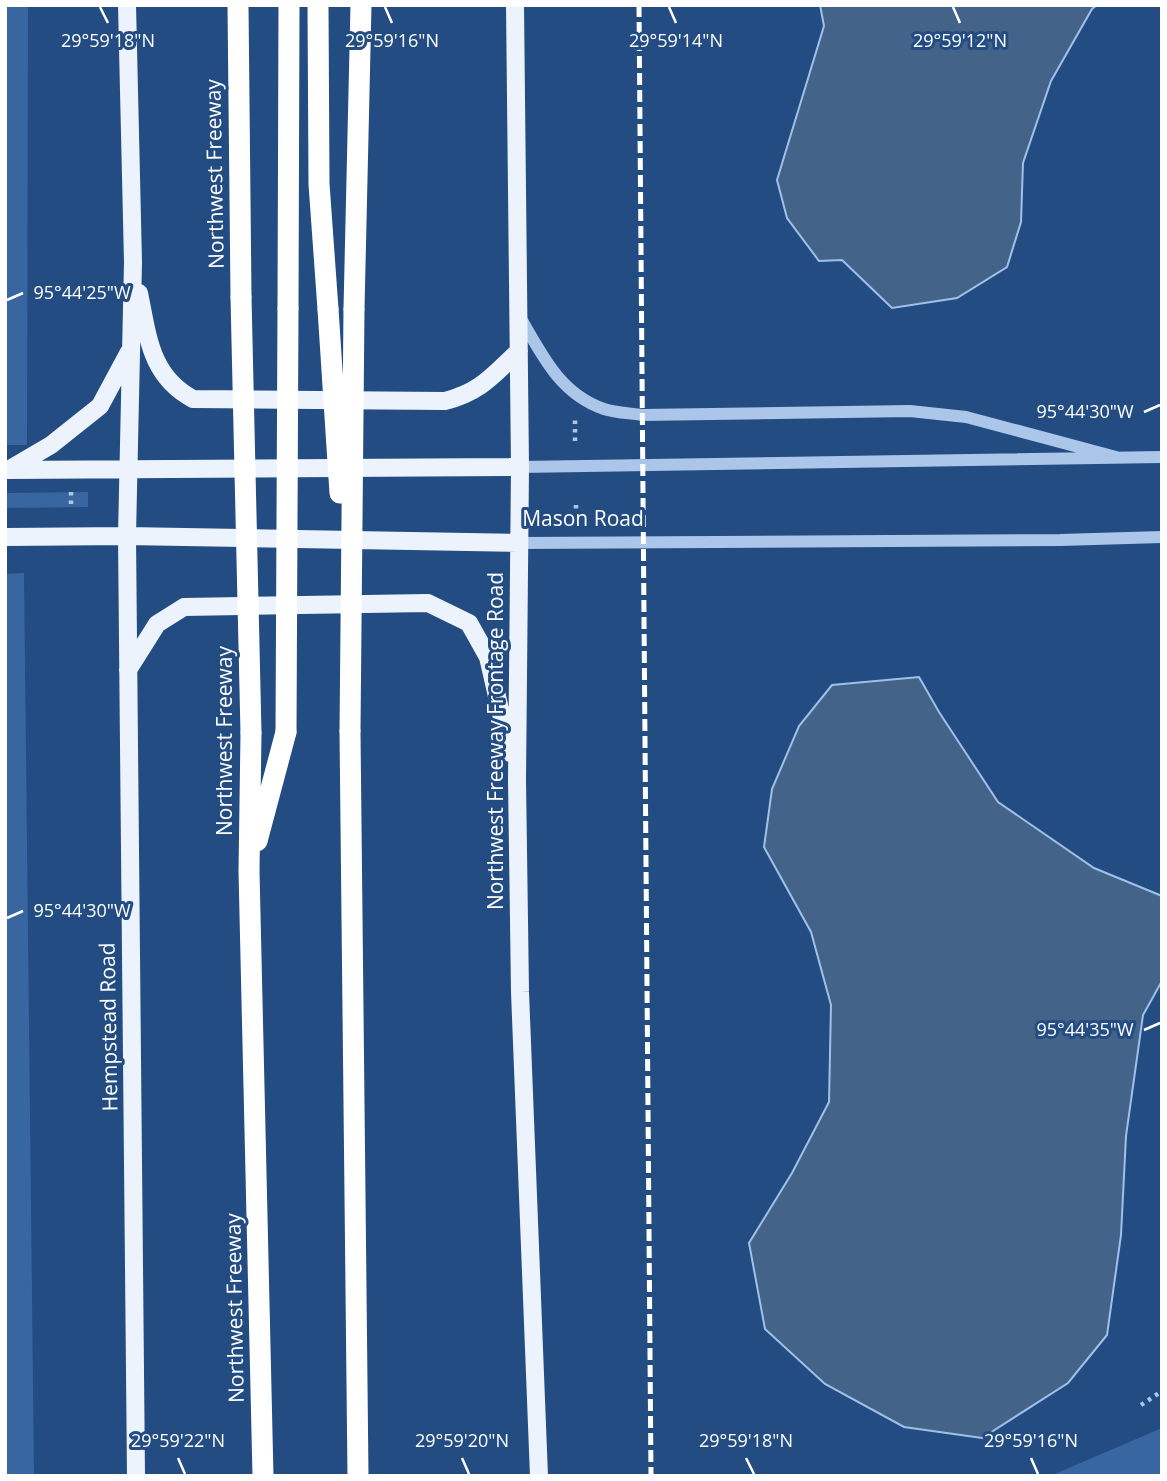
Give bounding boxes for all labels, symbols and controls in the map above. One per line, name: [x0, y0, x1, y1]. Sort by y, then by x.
text: 29°59'18"N: [61, 28, 155, 52]
text: 29°59'16"N: [345, 28, 439, 52]
text: 29°59'14"N: [629, 28, 723, 52]
text: 29°59'12"N: [913, 28, 1007, 52]
street label: Northwest Freeway: [198, 78, 230, 269]
text: 95°44'25"W: [33, 280, 131, 304]
text: 95°44'30"W: [1036, 399, 1134, 423]
street label: Mason Road: [522, 504, 644, 532]
street label: Northwest Freeway Frontage Road: [481, 572, 509, 910]
street label: Northwest Freeway: [210, 646, 238, 836]
text: 95°44'30"W: [33, 898, 131, 922]
street label: Hempstead Road: [93, 942, 123, 1112]
text: 95°44'35"W: [1036, 1017, 1134, 1041]
street label: Northwest Freeway: [218, 1212, 250, 1403]
text: 29°59'22"N: [131, 1428, 225, 1452]
text: 29°59'20"N: [415, 1428, 509, 1452]
text: 29°59'18"N: [699, 1428, 793, 1452]
text: 29°59'16"N: [984, 1428, 1078, 1452]

